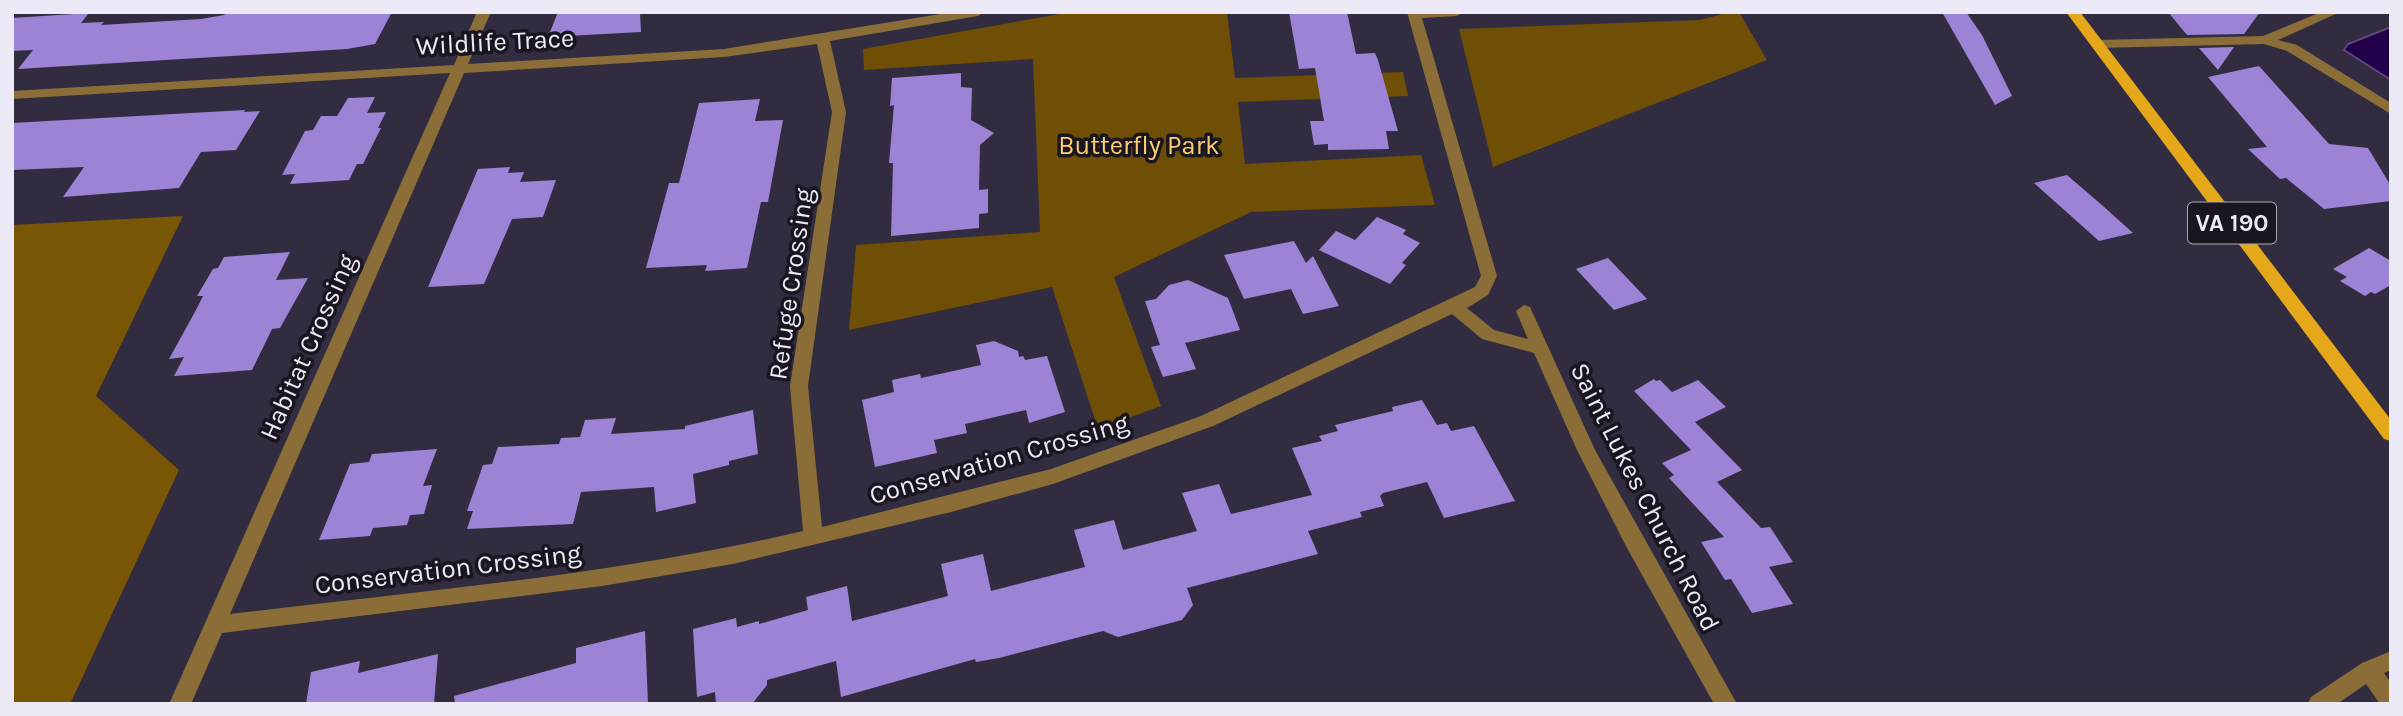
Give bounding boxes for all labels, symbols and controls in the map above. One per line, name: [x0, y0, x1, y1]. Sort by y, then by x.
street label: Wildlife Trace: [415, 22, 575, 62]
park label: Butterfly Park: [1058, 130, 1220, 161]
street label: Refuge Crossing: [762, 186, 820, 382]
road number: VA 190: [2188, 202, 2276, 244]
street label: Habitat Crossing: [253, 249, 363, 445]
street label: Saint Lukes Church Road: [1564, 358, 1726, 636]
street label: Conservation Crossing: [866, 407, 1132, 511]
street label: Conservation Crossing: [313, 537, 583, 601]

